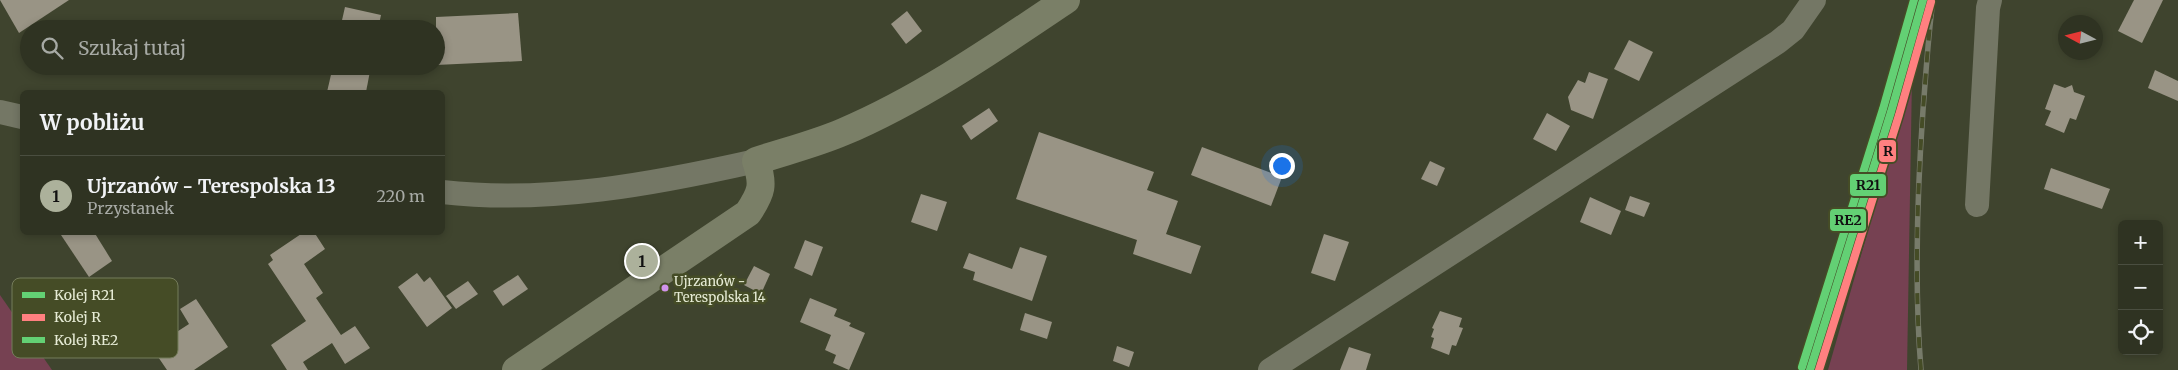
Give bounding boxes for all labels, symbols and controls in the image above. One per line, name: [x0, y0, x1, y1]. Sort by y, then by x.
north arrow: [2058, 15, 2103, 60]
search box: [20, 20, 445, 75]
icon: search: [38, 34, 66, 62]
text: Szukaj tutaj: [78, 36, 186, 60]
text: W pobliżu: [40, 109, 145, 136]
line badge: R: [1878, 139, 1897, 163]
text: R: [1883, 142, 1894, 160]
your location: [1269, 153, 1295, 179]
line badge: R21: [1849, 173, 1887, 197]
text: Ujrzanów - Terespolska 13: [87, 174, 336, 198]
text: R21: [1856, 176, 1881, 194]
text: 1: [52, 186, 60, 206]
text: 220 m: [377, 186, 425, 206]
text: Przystanek: [87, 198, 174, 218]
line badge: RE2: [1829, 208, 1867, 232]
text: RE2: [1834, 211, 1862, 229]
map controls: [2118, 220, 2163, 355]
button: +: [2118, 220, 2163, 265]
pin: 1: [626, 242, 658, 280]
button: −: [2118, 265, 2163, 310]
place label: Ujrzanów - Terespolska 14: [674, 273, 766, 306]
legend: [12, 278, 178, 358]
marker: Ujrzanów - Terespolska 14: [660, 283, 670, 293]
text: Kolej R21: [54, 286, 115, 304]
text: Kolej R: [54, 308, 101, 326]
button: locate: [2118, 310, 2163, 355]
text: Kolej RE2: [54, 331, 118, 349]

